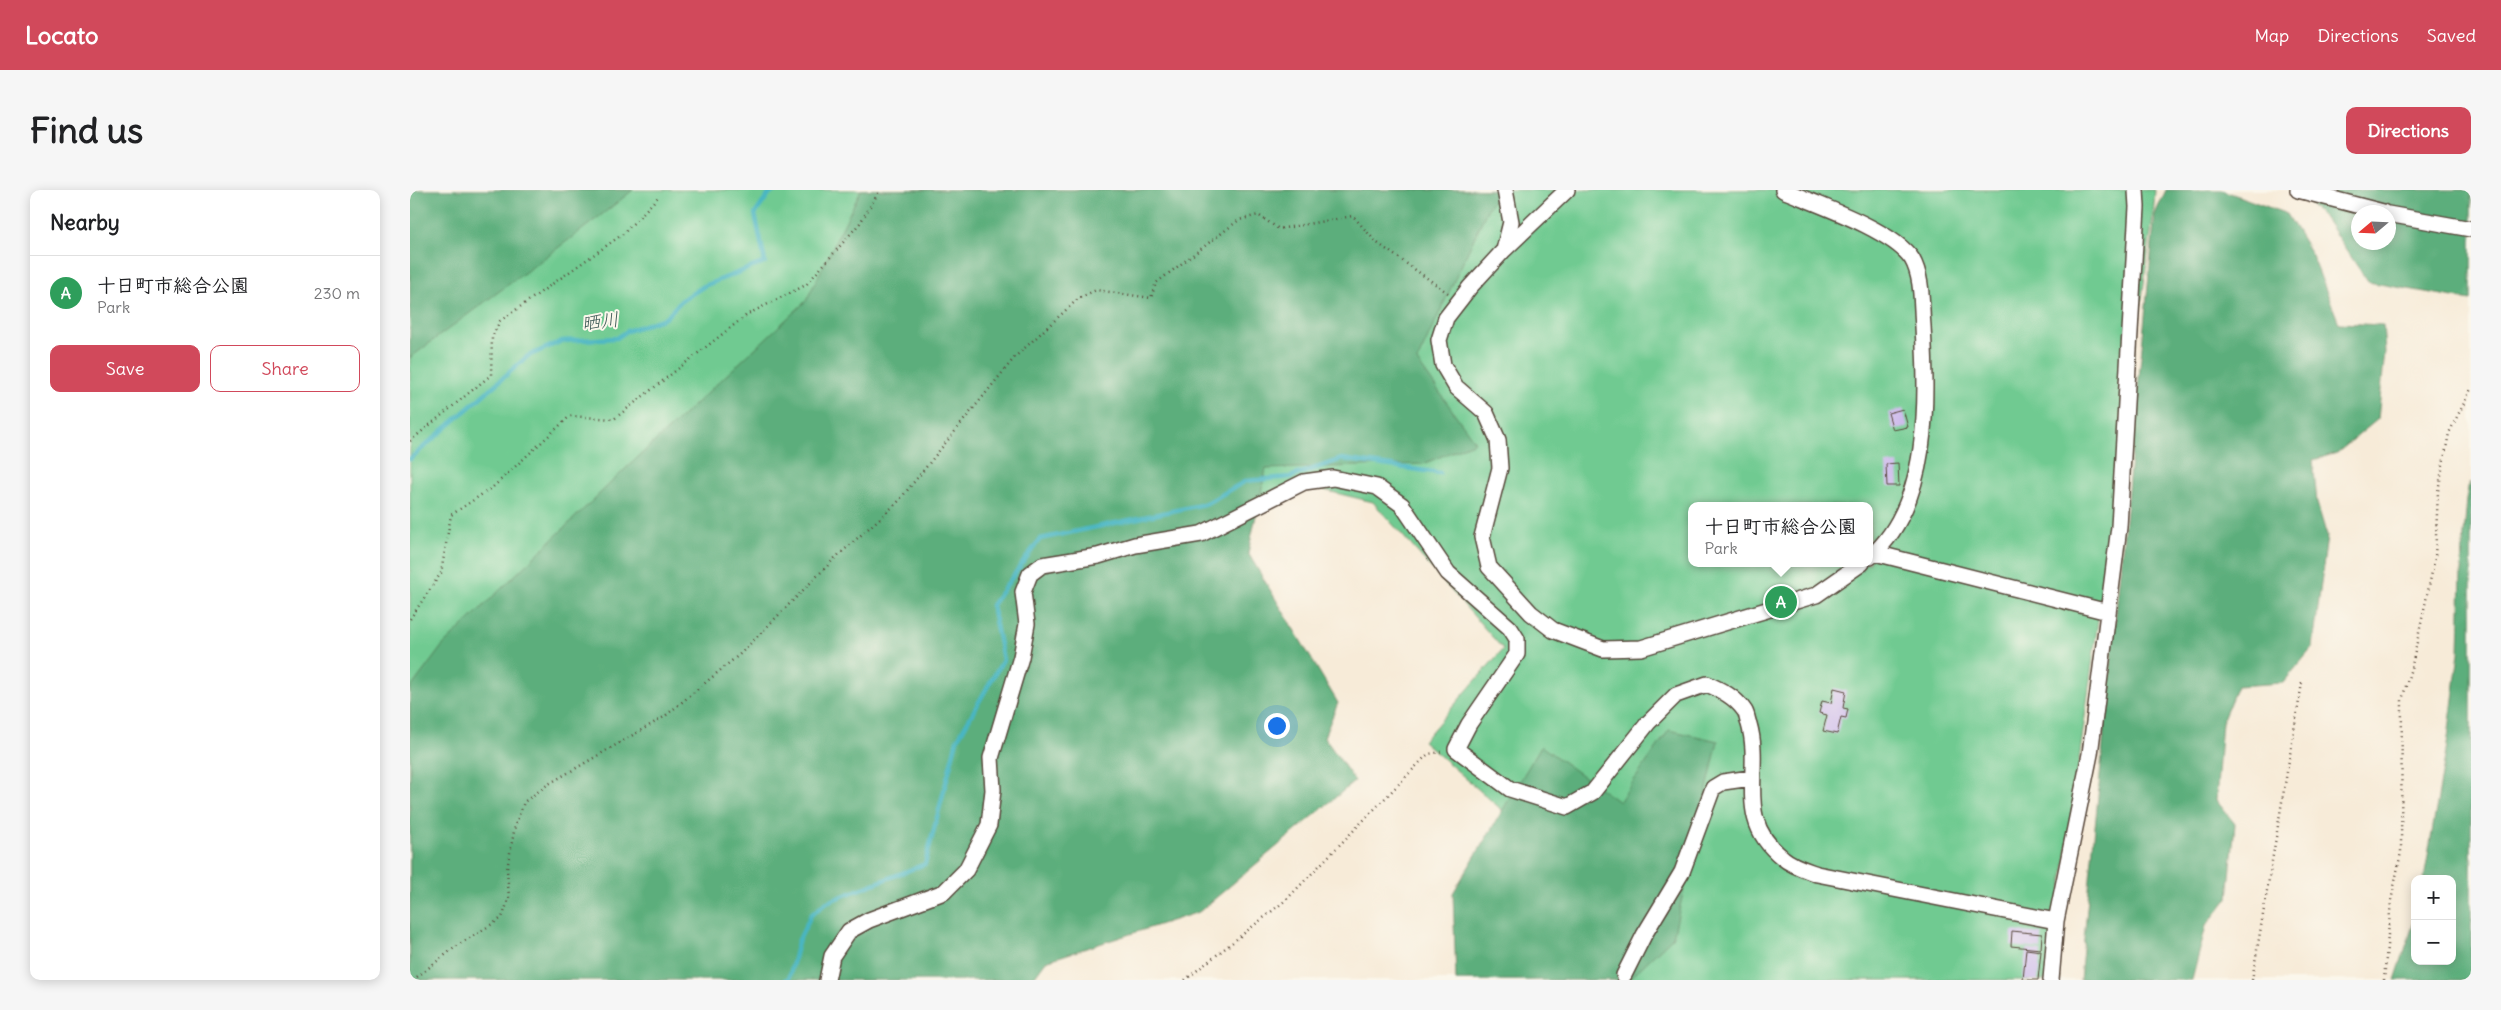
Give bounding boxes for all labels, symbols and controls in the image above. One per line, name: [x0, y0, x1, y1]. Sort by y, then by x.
text: Locato: [25, 20, 99, 50]
text: Map: [2254, 24, 2289, 47]
text: Directions: [2317, 24, 2399, 47]
text: Saved: [2427, 24, 2476, 47]
button: Directions: [2346, 107, 2471, 154]
text: Find us: [30, 108, 143, 152]
north arrow: [2351, 205, 2396, 250]
text: Nearby: [50, 209, 120, 236]
text: 十日町市総合公園: [97, 273, 249, 297]
text: A: [61, 283, 71, 303]
text: 230 m: [314, 283, 360, 303]
text: Park: [97, 297, 130, 317]
water label: 晒川: [580, 306, 620, 336]
button: Save: [50, 345, 200, 392]
button: Share: [210, 345, 360, 392]
popup: [1688, 502, 1873, 567]
text: 十日町市総合公園: [1704, 514, 1857, 538]
text: Park: [1704, 538, 1738, 558]
pin: A: [1765, 583, 1797, 621]
your location: [1264, 713, 1290, 739]
map controls: [2411, 875, 2456, 965]
button: +: [2411, 875, 2456, 920]
button: −: [2411, 920, 2456, 965]

